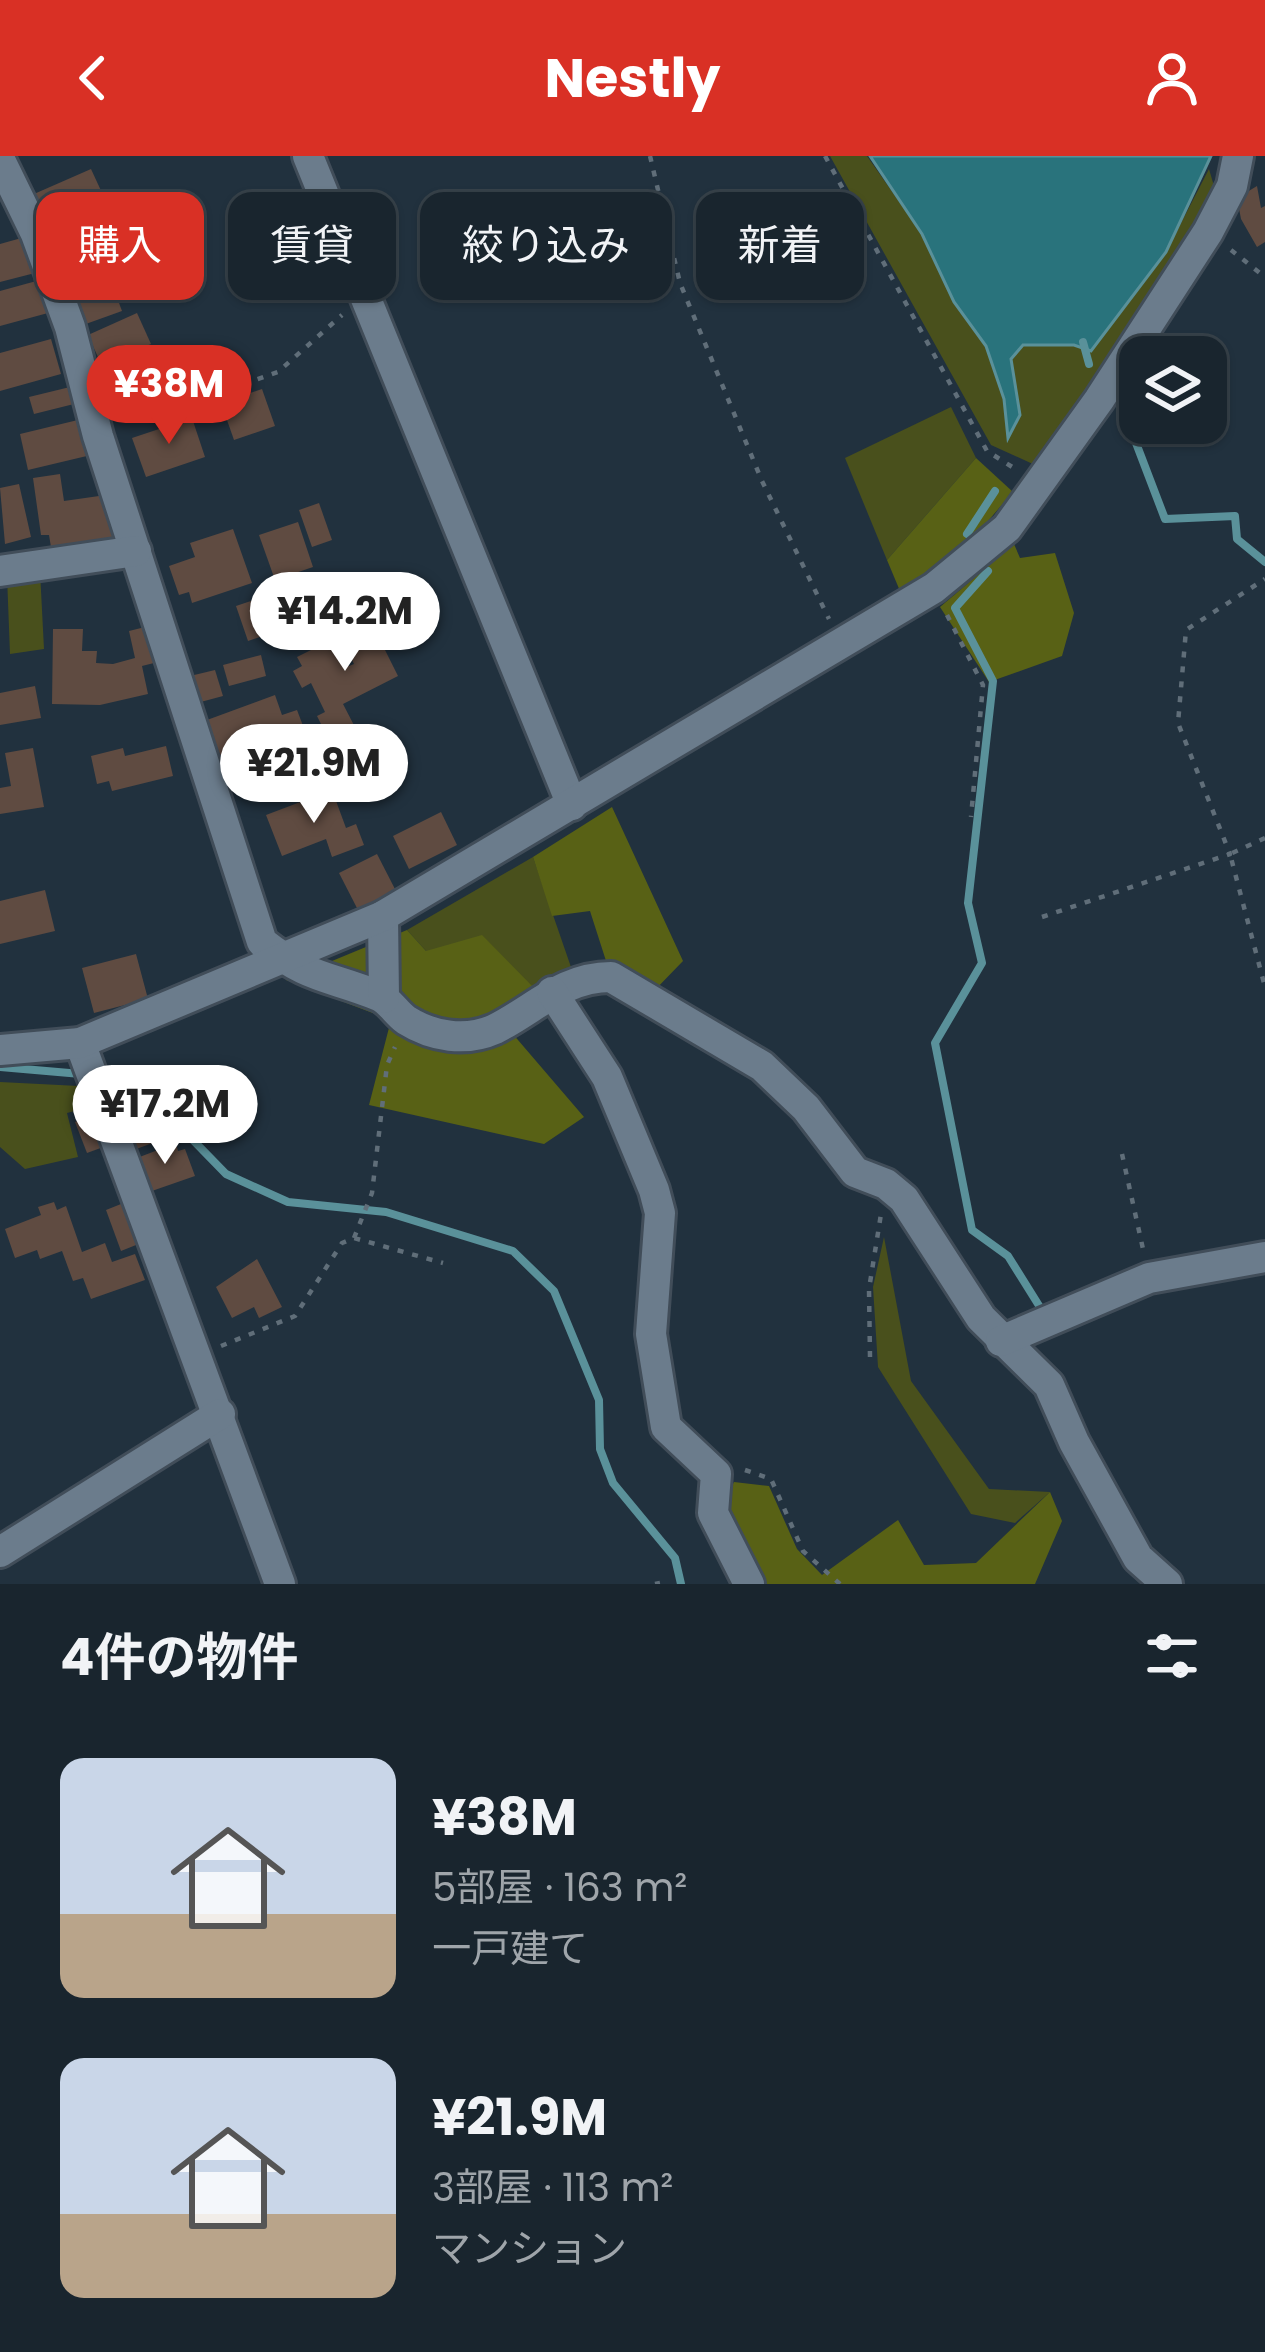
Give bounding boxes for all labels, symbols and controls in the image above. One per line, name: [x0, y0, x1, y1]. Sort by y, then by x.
text: Nestly: [545, 40, 721, 116]
icon: back: [60, 45, 126, 111]
icon: person: [1139, 45, 1205, 111]
chip: 購入: [36, 192, 204, 300]
chip: 賃貸: [228, 192, 396, 300]
chip: 絞り込み: [420, 192, 672, 300]
chip: 新着: [696, 192, 864, 300]
map controls: [1119, 336, 1227, 444]
button: layers: [1119, 336, 1227, 444]
pin: ¥38M: [98, 345, 240, 447]
text: ¥38M: [114, 356, 224, 411]
pin: ¥14.2M: [247, 572, 443, 674]
text: ¥14.2M: [277, 583, 413, 638]
pin: ¥21.9M: [216, 724, 412, 826]
text: ¥21.9M: [247, 735, 381, 790]
pin: ¥17.2M: [67, 1065, 263, 1167]
text: ¥17.2M: [100, 1076, 230, 1131]
text: 4件の物件: [60, 1621, 299, 1693]
icon: filters: [1139, 1623, 1205, 1689]
text: ¥38M: [432, 1781, 577, 1853]
icon: home: [156, 1806, 300, 1950]
text: 5部屋 · 163 m²: [432, 1860, 687, 1915]
text: 一戸建て: [432, 1921, 588, 1976]
text: ¥21.9M: [432, 2081, 607, 2153]
icon: home: [156, 2106, 300, 2250]
text: 3部屋 · 113 m²: [432, 2160, 673, 2215]
text: マンション: [432, 2221, 627, 2276]

